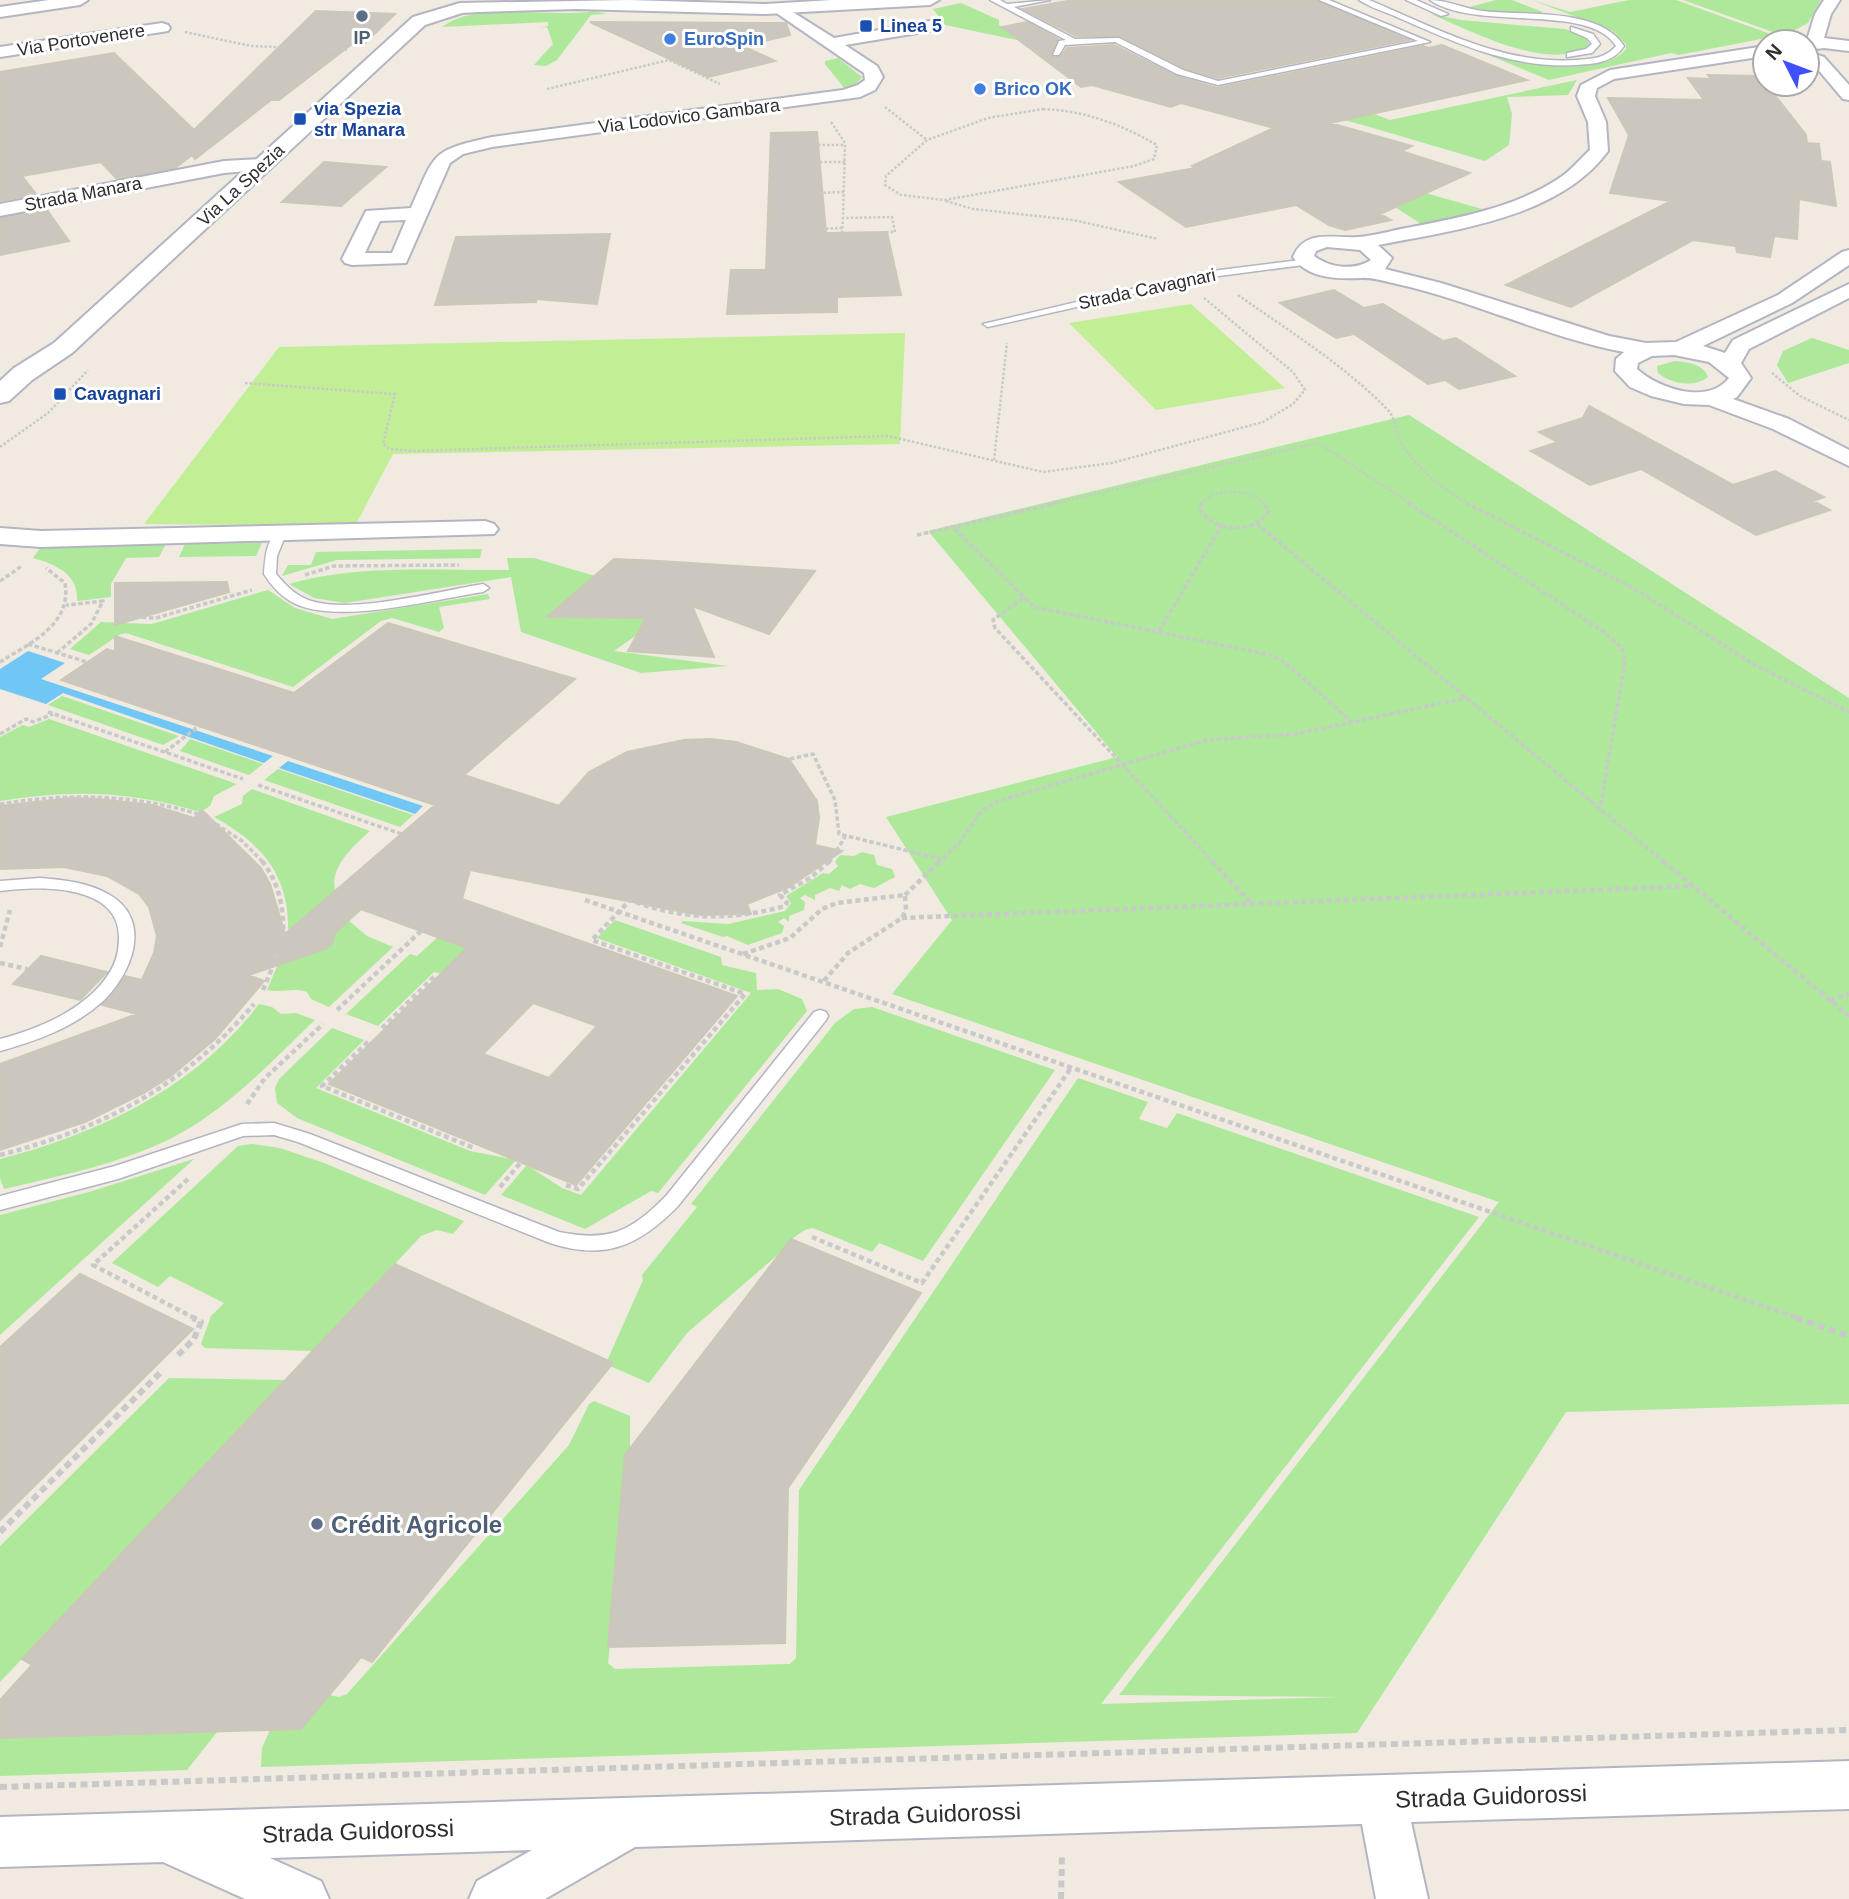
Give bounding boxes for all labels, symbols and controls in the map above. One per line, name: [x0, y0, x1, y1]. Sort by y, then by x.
marker: IP: [354, 8, 370, 24]
place label: Linea 5: [880, 16, 942, 36]
marker: Linea 5: [858, 18, 874, 34]
street label: Via Portovenere: [16, 20, 146, 60]
place label: IP: [353, 28, 371, 48]
north arrow: [1751, 28, 1821, 98]
place label: EuroSpin: [684, 29, 764, 49]
marker: EuroSpin: [662, 31, 678, 47]
text: N: [1761, 40, 1786, 64]
place label: Brico OK: [994, 79, 1072, 99]
marker: Brico OK: [972, 81, 988, 97]
street label: Via Lodovico Gambara: [597, 95, 782, 137]
place label: via Spezia str Manara: [314, 99, 406, 140]
marker: via Spezia str Manara: [292, 111, 308, 127]
street label: Via La Spezia: [194, 139, 289, 230]
street label: Strada Manara: [23, 173, 144, 215]
street label: Strada Cavagnari: [1076, 265, 1218, 313]
place label: Cavagnari: [74, 384, 161, 404]
marker: Cavagnari: [52, 386, 68, 402]
place label: Crédit Agricole: [331, 1511, 502, 1538]
marker: Crédit Agricole: [309, 1516, 325, 1532]
street label: Strada Guidorossi: [1395, 1779, 1587, 1813]
street label: Strada Guidorossi: [829, 1797, 1021, 1831]
street label: Strada Guidorossi: [262, 1814, 454, 1848]

